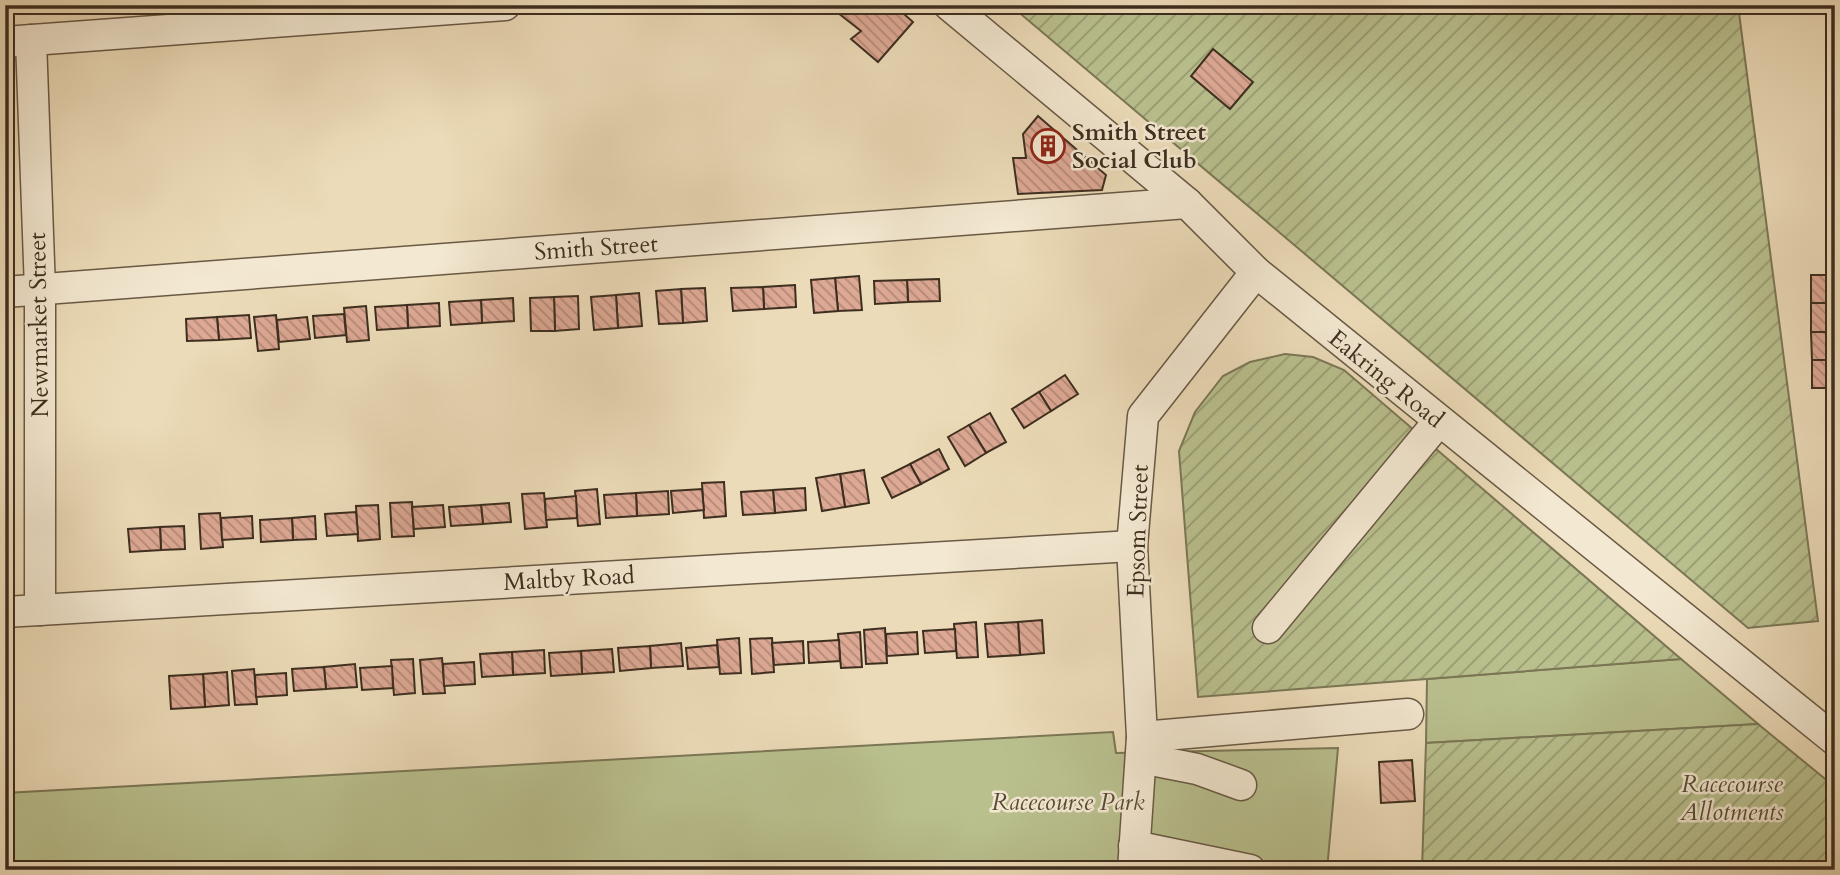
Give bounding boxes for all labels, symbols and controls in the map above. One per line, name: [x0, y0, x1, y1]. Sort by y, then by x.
place label: Smith Street Social Club: [1072, 116, 1207, 177]
building icon: Smith Street Social Club: [1029, 127, 1067, 165]
street label: Smith Street: [533, 227, 659, 269]
street label: Newmarket Street: [21, 232, 57, 418]
street label: Eakring Road: [1321, 322, 1451, 436]
street label: Epsom Street: [1119, 464, 1157, 598]
street label: Maltby Road: [503, 559, 636, 599]
park label: Racecourse Allotments: [1679, 768, 1784, 829]
park label: Racecourse Park: [991, 786, 1145, 819]

